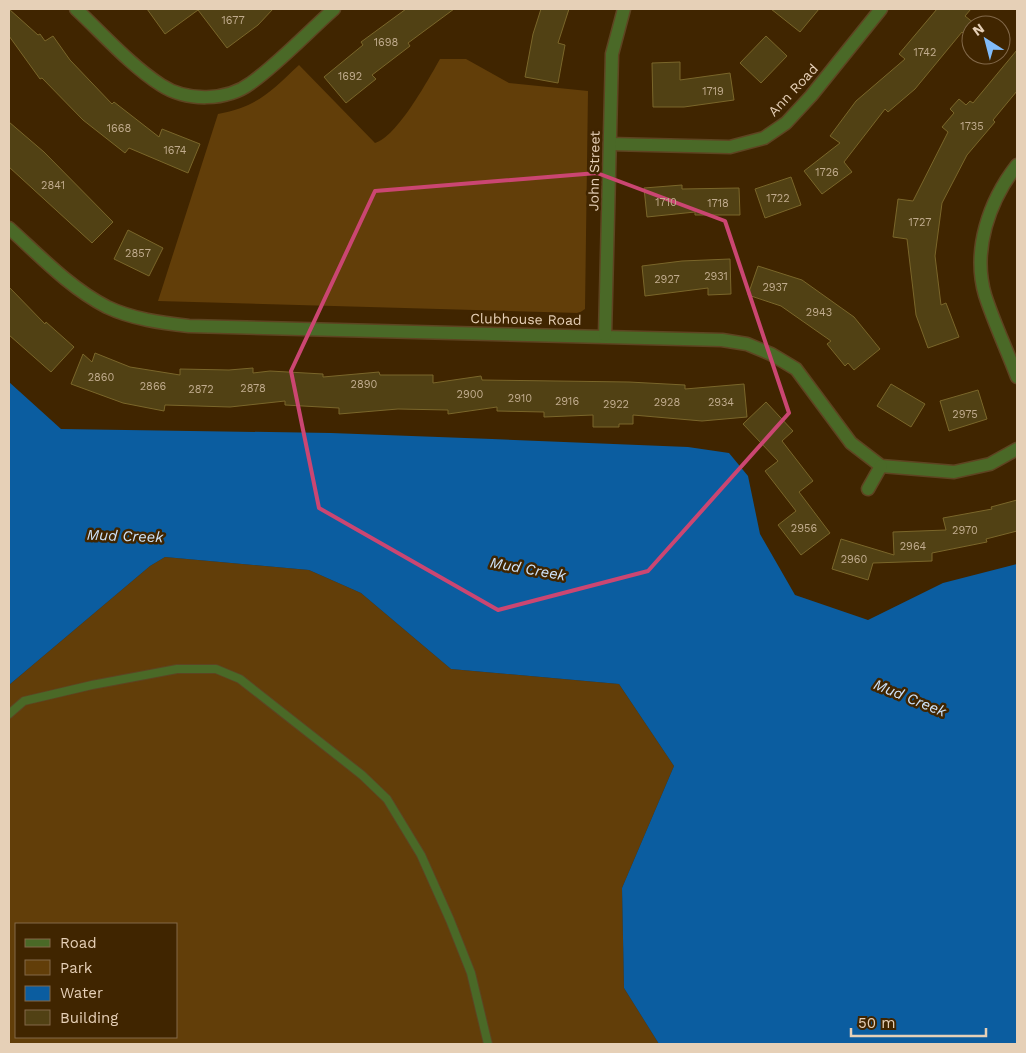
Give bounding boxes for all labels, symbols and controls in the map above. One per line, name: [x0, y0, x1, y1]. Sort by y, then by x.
house number: 1677: [221, 14, 245, 27]
north arrow: [961, 15, 1011, 65]
text: N: [969, 20, 987, 39]
house number: 1698: [374, 36, 398, 49]
house number: 1742: [914, 46, 936, 59]
street label: Ann Road: [765, 61, 821, 119]
house number: 1692: [338, 70, 362, 83]
house number: 1719: [702, 85, 724, 98]
house number: 1735: [960, 120, 984, 133]
house number: 1668: [107, 122, 131, 135]
street label: John Street: [585, 131, 603, 211]
house number: 1674: [163, 144, 187, 157]
house number: 1726: [815, 166, 839, 179]
house number: 2841: [41, 179, 65, 192]
house number: 1722: [766, 192, 790, 205]
house number: 1710: [655, 196, 677, 209]
house number: 1718: [707, 197, 729, 210]
house number: 1727: [909, 216, 931, 229]
house number: 2857: [125, 247, 151, 260]
house number: 2931: [704, 270, 728, 283]
house number: 2927: [654, 273, 680, 286]
house number: 2937: [762, 281, 788, 294]
house number: 2943: [806, 306, 832, 319]
street label: Clubhouse Road: [470, 310, 582, 328]
house number: 2860: [88, 371, 115, 384]
house number: 2890: [351, 378, 378, 391]
house number: 2866: [140, 380, 167, 393]
house number: 2878: [240, 382, 266, 395]
house number: 2872: [188, 383, 214, 396]
house number: 2900: [457, 388, 484, 401]
house number: 2910: [508, 392, 532, 405]
house number: 2916: [555, 395, 579, 408]
house number: 2928: [654, 396, 680, 409]
house number: 2934: [708, 396, 734, 409]
house number: 2922: [603, 398, 629, 411]
house number: 2975: [952, 408, 978, 421]
house number: 2956: [791, 522, 817, 535]
house number: 2970: [952, 524, 978, 537]
water label: Mud Creek: [86, 526, 164, 546]
house number: 2964: [900, 540, 927, 553]
water label: Mud Creek: [489, 553, 568, 585]
house number: 2960: [841, 553, 868, 566]
water label: Mud Creek: [871, 675, 950, 721]
legend: [15, 923, 178, 1038]
text: Road: [60, 934, 97, 952]
text: Park: [60, 959, 93, 977]
text: Water: [60, 984, 103, 1002]
scale bar: [851, 1006, 986, 1038]
text: Building: [60, 1009, 118, 1027]
text: 50 m: [858, 1014, 895, 1032]

